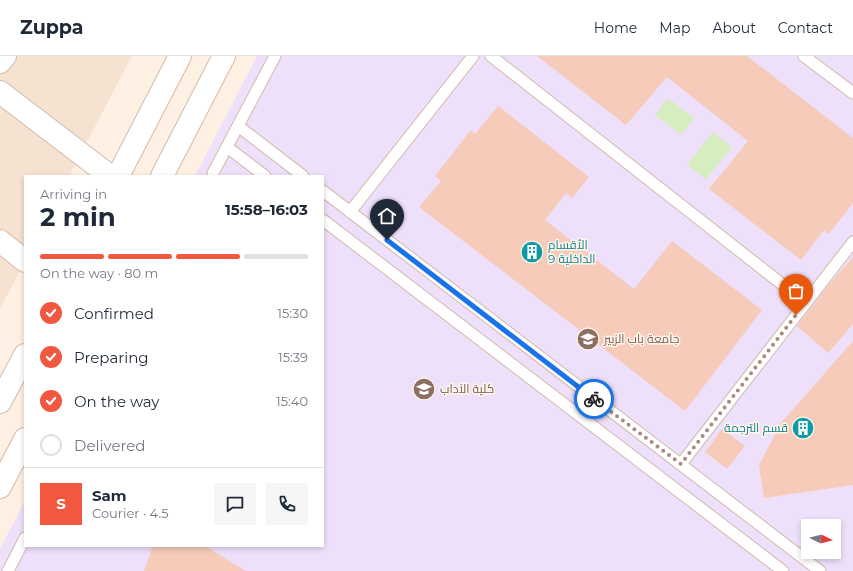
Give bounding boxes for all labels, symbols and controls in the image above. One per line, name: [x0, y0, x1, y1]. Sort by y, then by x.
text: Zuppa: [20, 16, 84, 39]
text: Home: [594, 19, 637, 37]
text: Map: [659, 19, 690, 37]
text: About: [712, 19, 756, 37]
text: Contact: [778, 19, 833, 37]
text: Arriving in: [40, 186, 107, 202]
pin: [370, 199, 404, 240]
text: 15:58–16:03: [225, 200, 308, 219]
text: 2 min: [40, 201, 116, 233]
icon: home: [376, 205, 398, 227]
place label: الأقسام الداخلية 9: [548, 237, 595, 266]
building icon: الأقسام الداخلية 9: [519, 239, 545, 265]
text: On the way · 80 m: [40, 265, 158, 281]
pin: [779, 274, 813, 315]
icon: bag: [785, 280, 807, 302]
icon: check: [40, 302, 62, 324]
text: Confirmed: [74, 304, 154, 323]
text: 15:30: [277, 305, 308, 321]
school or university icon: جامعة باب الزبير: [575, 326, 601, 352]
place label: جامعة باب الزبير: [603, 331, 679, 346]
icon: check: [40, 346, 62, 368]
text: Preparing: [74, 348, 149, 367]
text: 15:39: [278, 349, 308, 365]
school or university icon: كلية الآداب: [411, 376, 437, 402]
courier: [574, 379, 614, 419]
place label: كلية الآداب: [440, 381, 494, 396]
icon: bike: [583, 388, 605, 410]
icon: check: [40, 390, 62, 412]
text: On the way: [74, 392, 159, 411]
text: 15:40: [276, 393, 308, 409]
building icon: قسم الترجمة: [790, 415, 816, 441]
place label: قسم الترجمة: [724, 420, 788, 436]
text: Delivered: [74, 436, 146, 455]
button: chat: [214, 483, 256, 525]
button: phone: [266, 483, 308, 525]
text: Sam: [92, 486, 127, 505]
text: S: [56, 494, 66, 513]
text: Courier · 4.5: [92, 505, 169, 521]
north arrow: [801, 519, 841, 559]
map controls: [801, 519, 841, 559]

